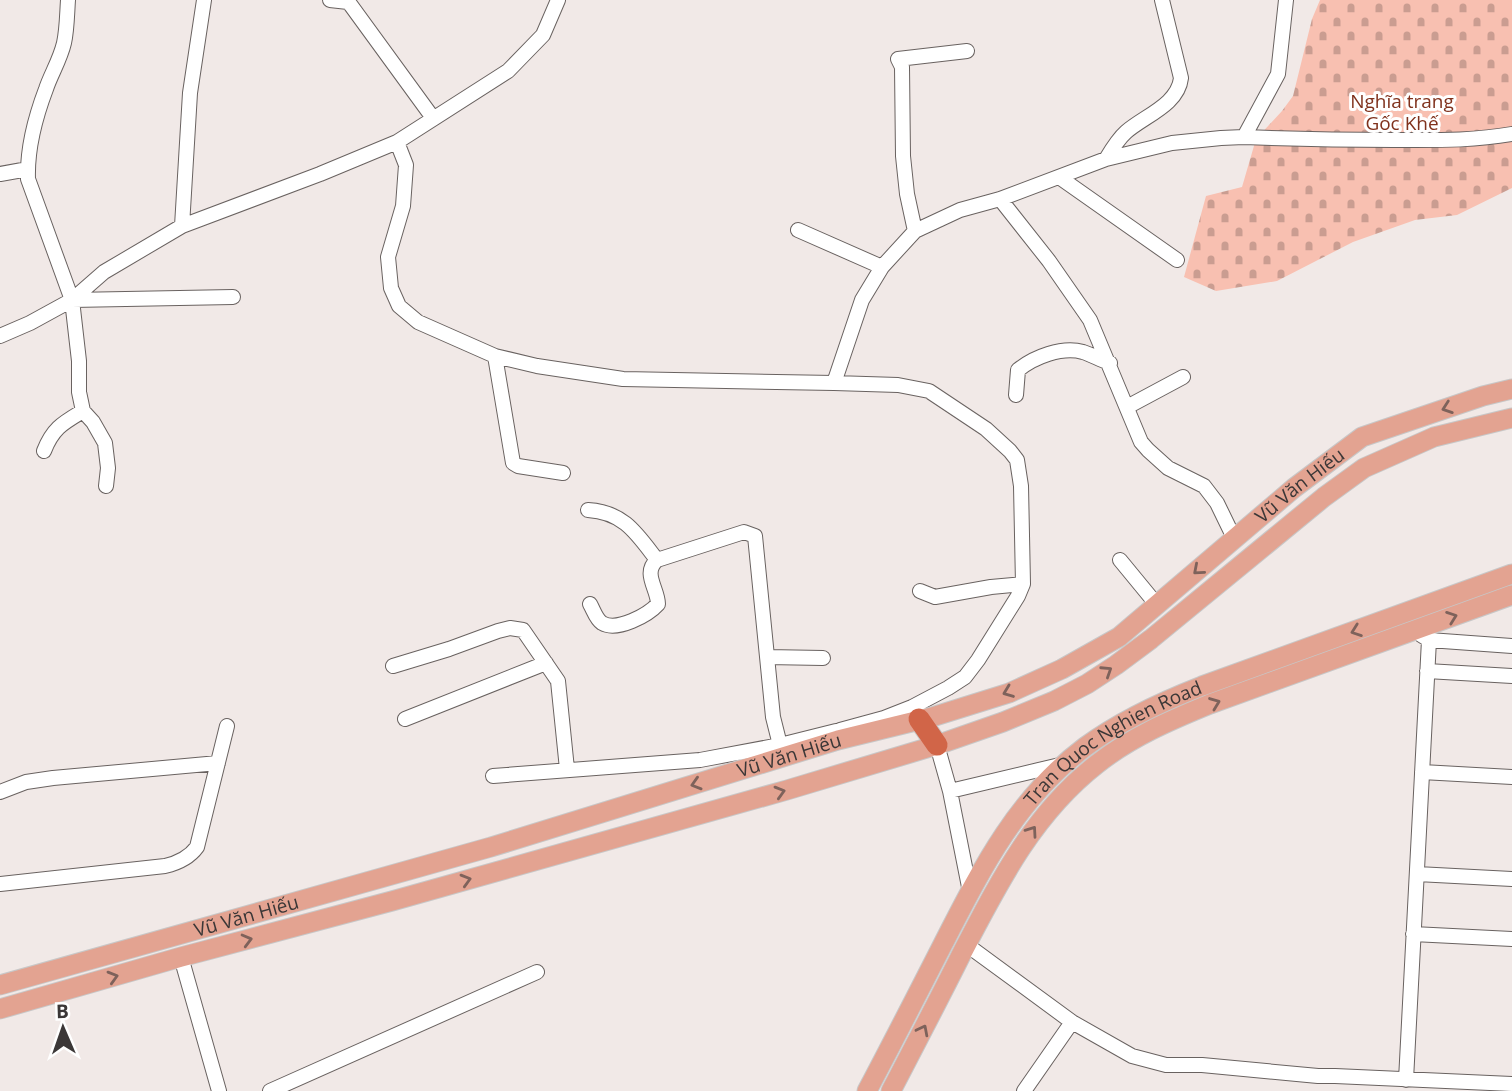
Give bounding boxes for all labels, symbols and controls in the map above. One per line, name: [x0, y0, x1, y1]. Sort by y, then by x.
park label: Nghĩa trang Gốc Khế: [1350, 88, 1454, 136]
one-way arrow: [1441, 400, 1453, 414]
street label: Vũ Văn Hiếu: [1249, 442, 1350, 529]
one-way arrow: [1193, 562, 1206, 574]
one-way arrow: [1446, 611, 1458, 625]
one-way arrow: [1350, 622, 1362, 636]
one-way arrow: [1099, 667, 1112, 680]
street label: Tran Quoc Nghien Road: [1018, 674, 1205, 811]
one-way arrow: [1002, 684, 1014, 698]
one-way arrow: [1209, 697, 1221, 711]
street label: Vũ Văn Hiếu: [734, 727, 844, 783]
one-way arrow: [690, 776, 702, 791]
one-way arrow: [774, 786, 786, 800]
one-way arrow: [1024, 826, 1036, 839]
one-way arrow: [460, 874, 472, 888]
street label: Vũ Văn Hiếu: [191, 889, 302, 943]
one-way arrow: [241, 934, 253, 948]
one-way arrow: [106, 971, 118, 985]
north arrow: [28, 993, 98, 1063]
text: B: [56, 998, 69, 1024]
one-way arrow: [914, 1025, 928, 1038]

